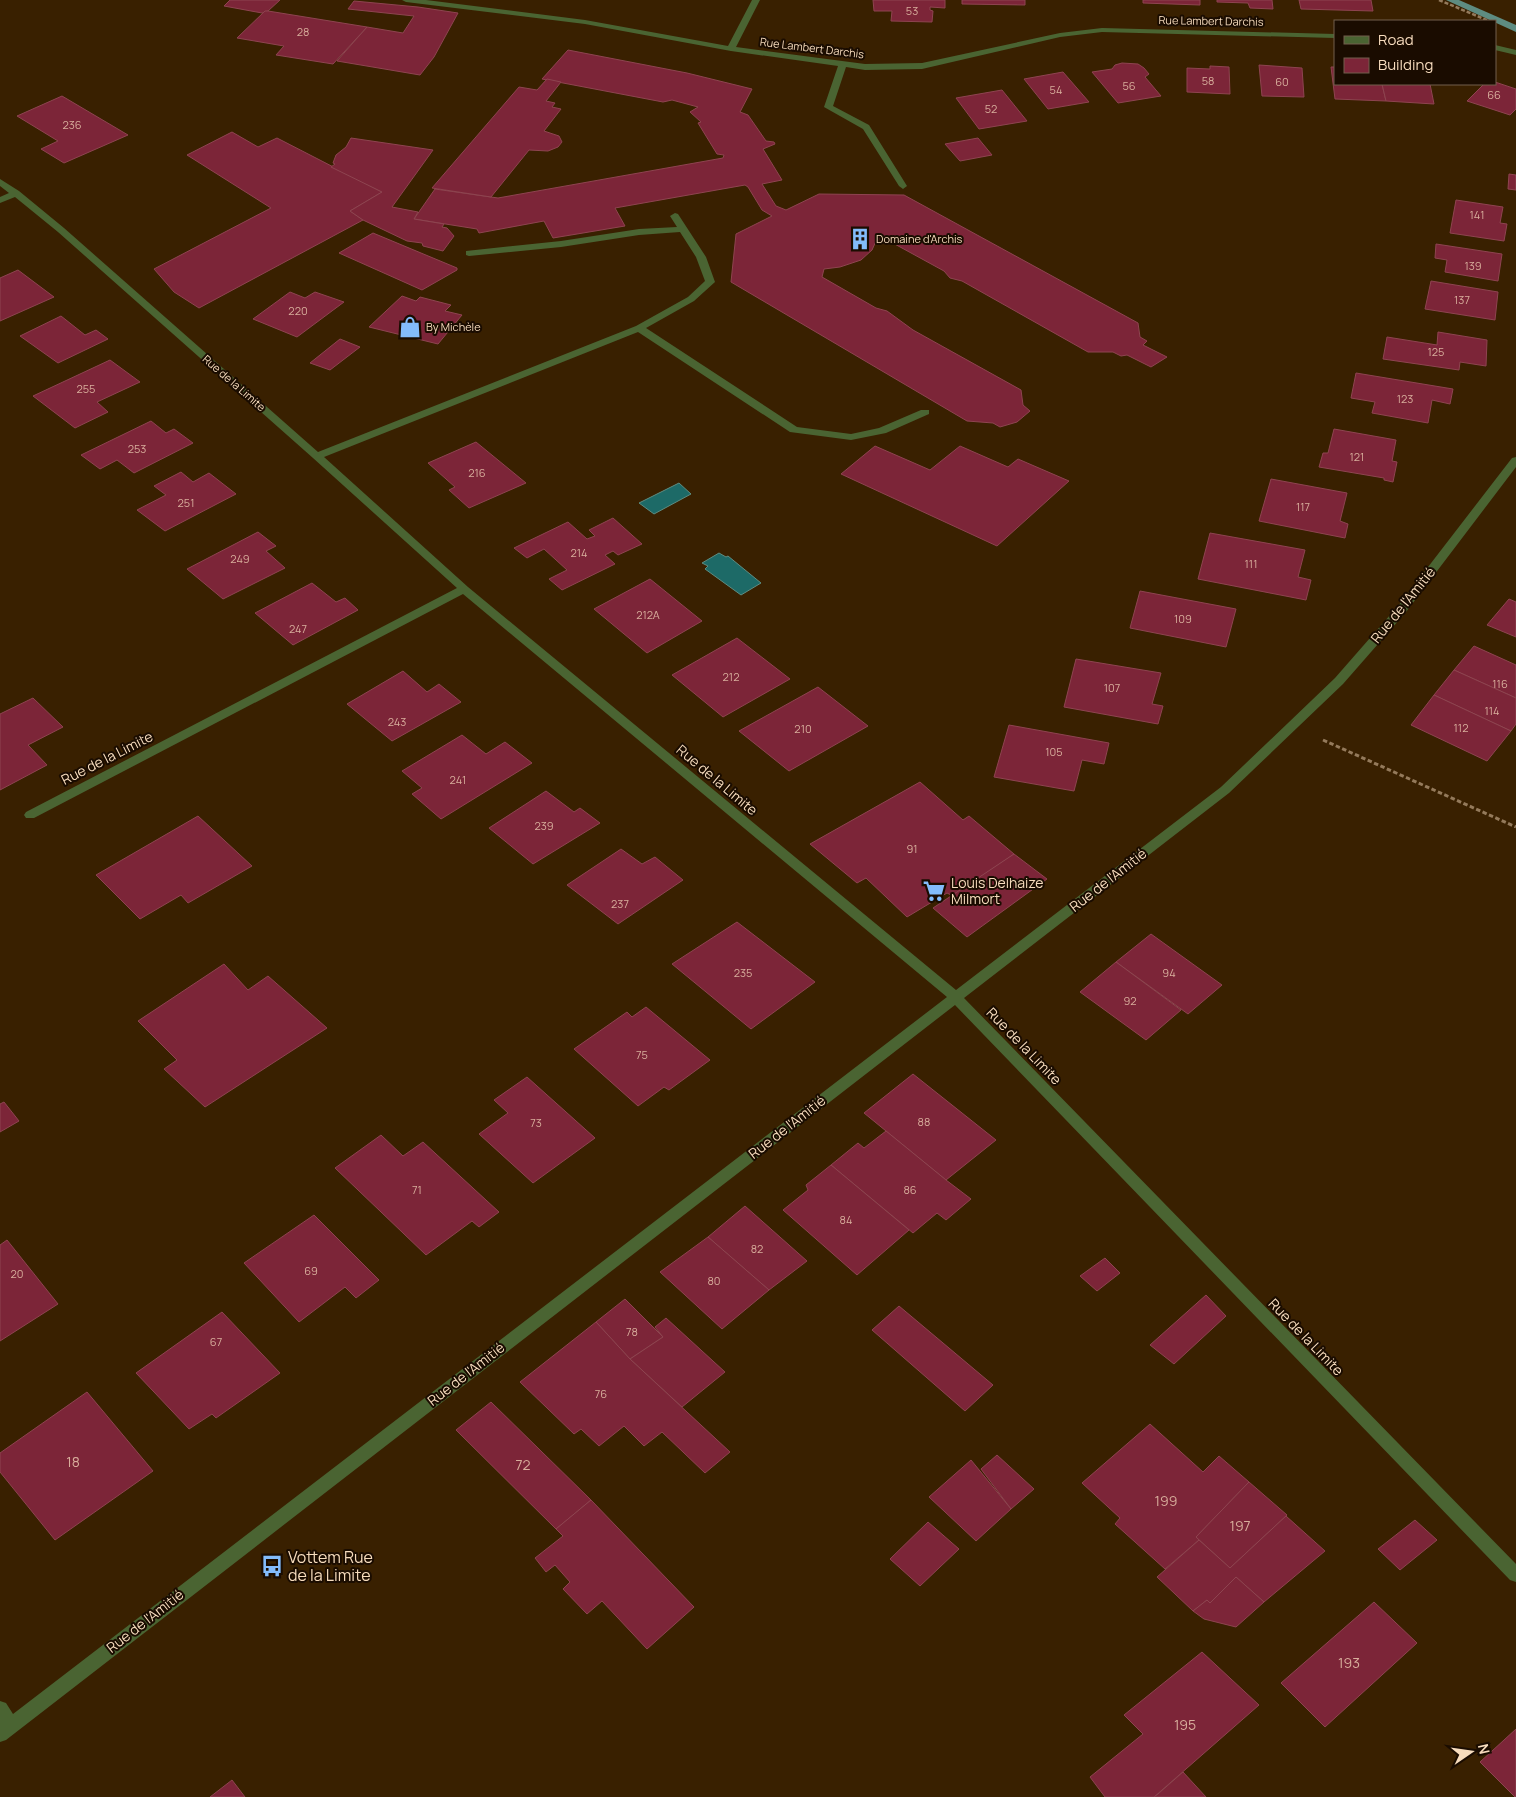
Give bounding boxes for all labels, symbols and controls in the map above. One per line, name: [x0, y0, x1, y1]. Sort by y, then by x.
house number: 53: [906, 3, 918, 18]
street label: Rue Lambert Darchis: [1158, 12, 1264, 29]
legend: [1334, 20, 1496, 85]
house number: 28: [297, 24, 309, 39]
text: Road: [1378, 29, 1414, 50]
street label: Rue Lambert Darchis: [759, 34, 865, 61]
text: Building: [1378, 54, 1433, 75]
house number: 58: [1202, 73, 1214, 88]
house number: 60: [1275, 74, 1289, 89]
house number: 56: [1122, 78, 1136, 93]
house number: 54: [1050, 82, 1062, 97]
house number: 66: [1487, 87, 1501, 102]
house number: 52: [985, 101, 997, 116]
house number: 236: [62, 117, 82, 132]
house number: 141: [1469, 207, 1485, 222]
building icon: Domaine d'Archis: [847, 226, 873, 252]
place label: Domaine d'Archis: [876, 231, 963, 246]
house number: 139: [1464, 258, 1482, 273]
house number: 137: [1454, 292, 1470, 307]
house number: 220: [288, 303, 308, 318]
shop icon: By Michèle: [397, 314, 423, 340]
place label: By Michèle: [426, 319, 481, 334]
house number: 125: [1428, 344, 1444, 359]
street label: Rue de la Limite: [200, 351, 269, 415]
house number: 255: [77, 381, 95, 396]
house number: 123: [1397, 391, 1413, 406]
house number: 253: [128, 441, 146, 456]
house number: 121: [1350, 449, 1364, 464]
house number: 216: [468, 465, 486, 480]
house number: 251: [178, 495, 194, 510]
house number: 117: [1296, 499, 1310, 514]
house number: 214: [570, 545, 588, 560]
house number: 249: [230, 551, 250, 566]
house number: 111: [1245, 556, 1257, 571]
street label: Rue de l'Amitié: [1366, 563, 1439, 647]
house number: 212A: [636, 607, 660, 622]
house number: 109: [1174, 611, 1192, 626]
house number: 247: [289, 621, 307, 636]
house number: 212: [723, 669, 739, 684]
house number: 116: [1492, 676, 1508, 691]
house number: 107: [1104, 680, 1120, 695]
house number: 114: [1484, 703, 1500, 718]
house number: 243: [388, 714, 406, 729]
house number: 112: [1454, 720, 1468, 735]
house number: 210: [794, 721, 812, 736]
street label: Rue de la Limite: [58, 726, 156, 789]
street label: Rue de la Limite: [673, 740, 762, 819]
house number: 105: [1045, 744, 1063, 759]
house number: 241: [450, 772, 466, 787]
house number: 239: [534, 818, 554, 833]
house number: 91: [906, 841, 918, 856]
street label: Rue de l'Amitié: [1065, 844, 1150, 916]
place label: Louis Delhaize Milmort: [951, 873, 1043, 908]
supermarket icon: Louis Delhaize Milmort: [921, 878, 947, 904]
house number: 237: [611, 896, 629, 911]
house number: 235: [734, 965, 752, 980]
house number: 94: [1162, 965, 1176, 980]
house number: 92: [1123, 993, 1137, 1008]
street label: Rue de la Limite: [983, 1003, 1066, 1088]
house number: 75: [636, 1047, 648, 1062]
street label: Rue de l'Amitié: [744, 1091, 829, 1163]
house number: 88: [918, 1114, 930, 1129]
house number: 73: [530, 1115, 542, 1130]
house number: 71: [412, 1182, 422, 1197]
house number: 86: [903, 1182, 917, 1197]
house number: 84: [840, 1212, 852, 1227]
house number: 82: [751, 1241, 763, 1256]
house number: 69: [304, 1263, 318, 1278]
house number: 20: [11, 1266, 23, 1281]
house number: 80: [707, 1273, 721, 1288]
street label: Rue de la Limite: [1265, 1294, 1348, 1379]
house number: 78: [626, 1324, 638, 1339]
house number: 67: [210, 1334, 222, 1349]
street label: Rue de l'Amitié: [423, 1338, 508, 1410]
house number: 76: [595, 1386, 607, 1401]
house number: 18: [66, 1452, 80, 1471]
house number: 72: [515, 1455, 531, 1474]
house number: 199: [1155, 1491, 1177, 1510]
house number: 197: [1230, 1516, 1251, 1535]
place label: Vottem Rue de la Limite: [288, 1546, 373, 1586]
bus stop icon: Vottem Rue de la Limite: [259, 1553, 285, 1579]
street label: Rue de l'Amitié: [102, 1585, 187, 1657]
house number: 193: [1338, 1653, 1360, 1672]
house number: 195: [1174, 1715, 1196, 1734]
north arrow: [1446, 1727, 1496, 1777]
text: N: [1474, 1742, 1495, 1756]

